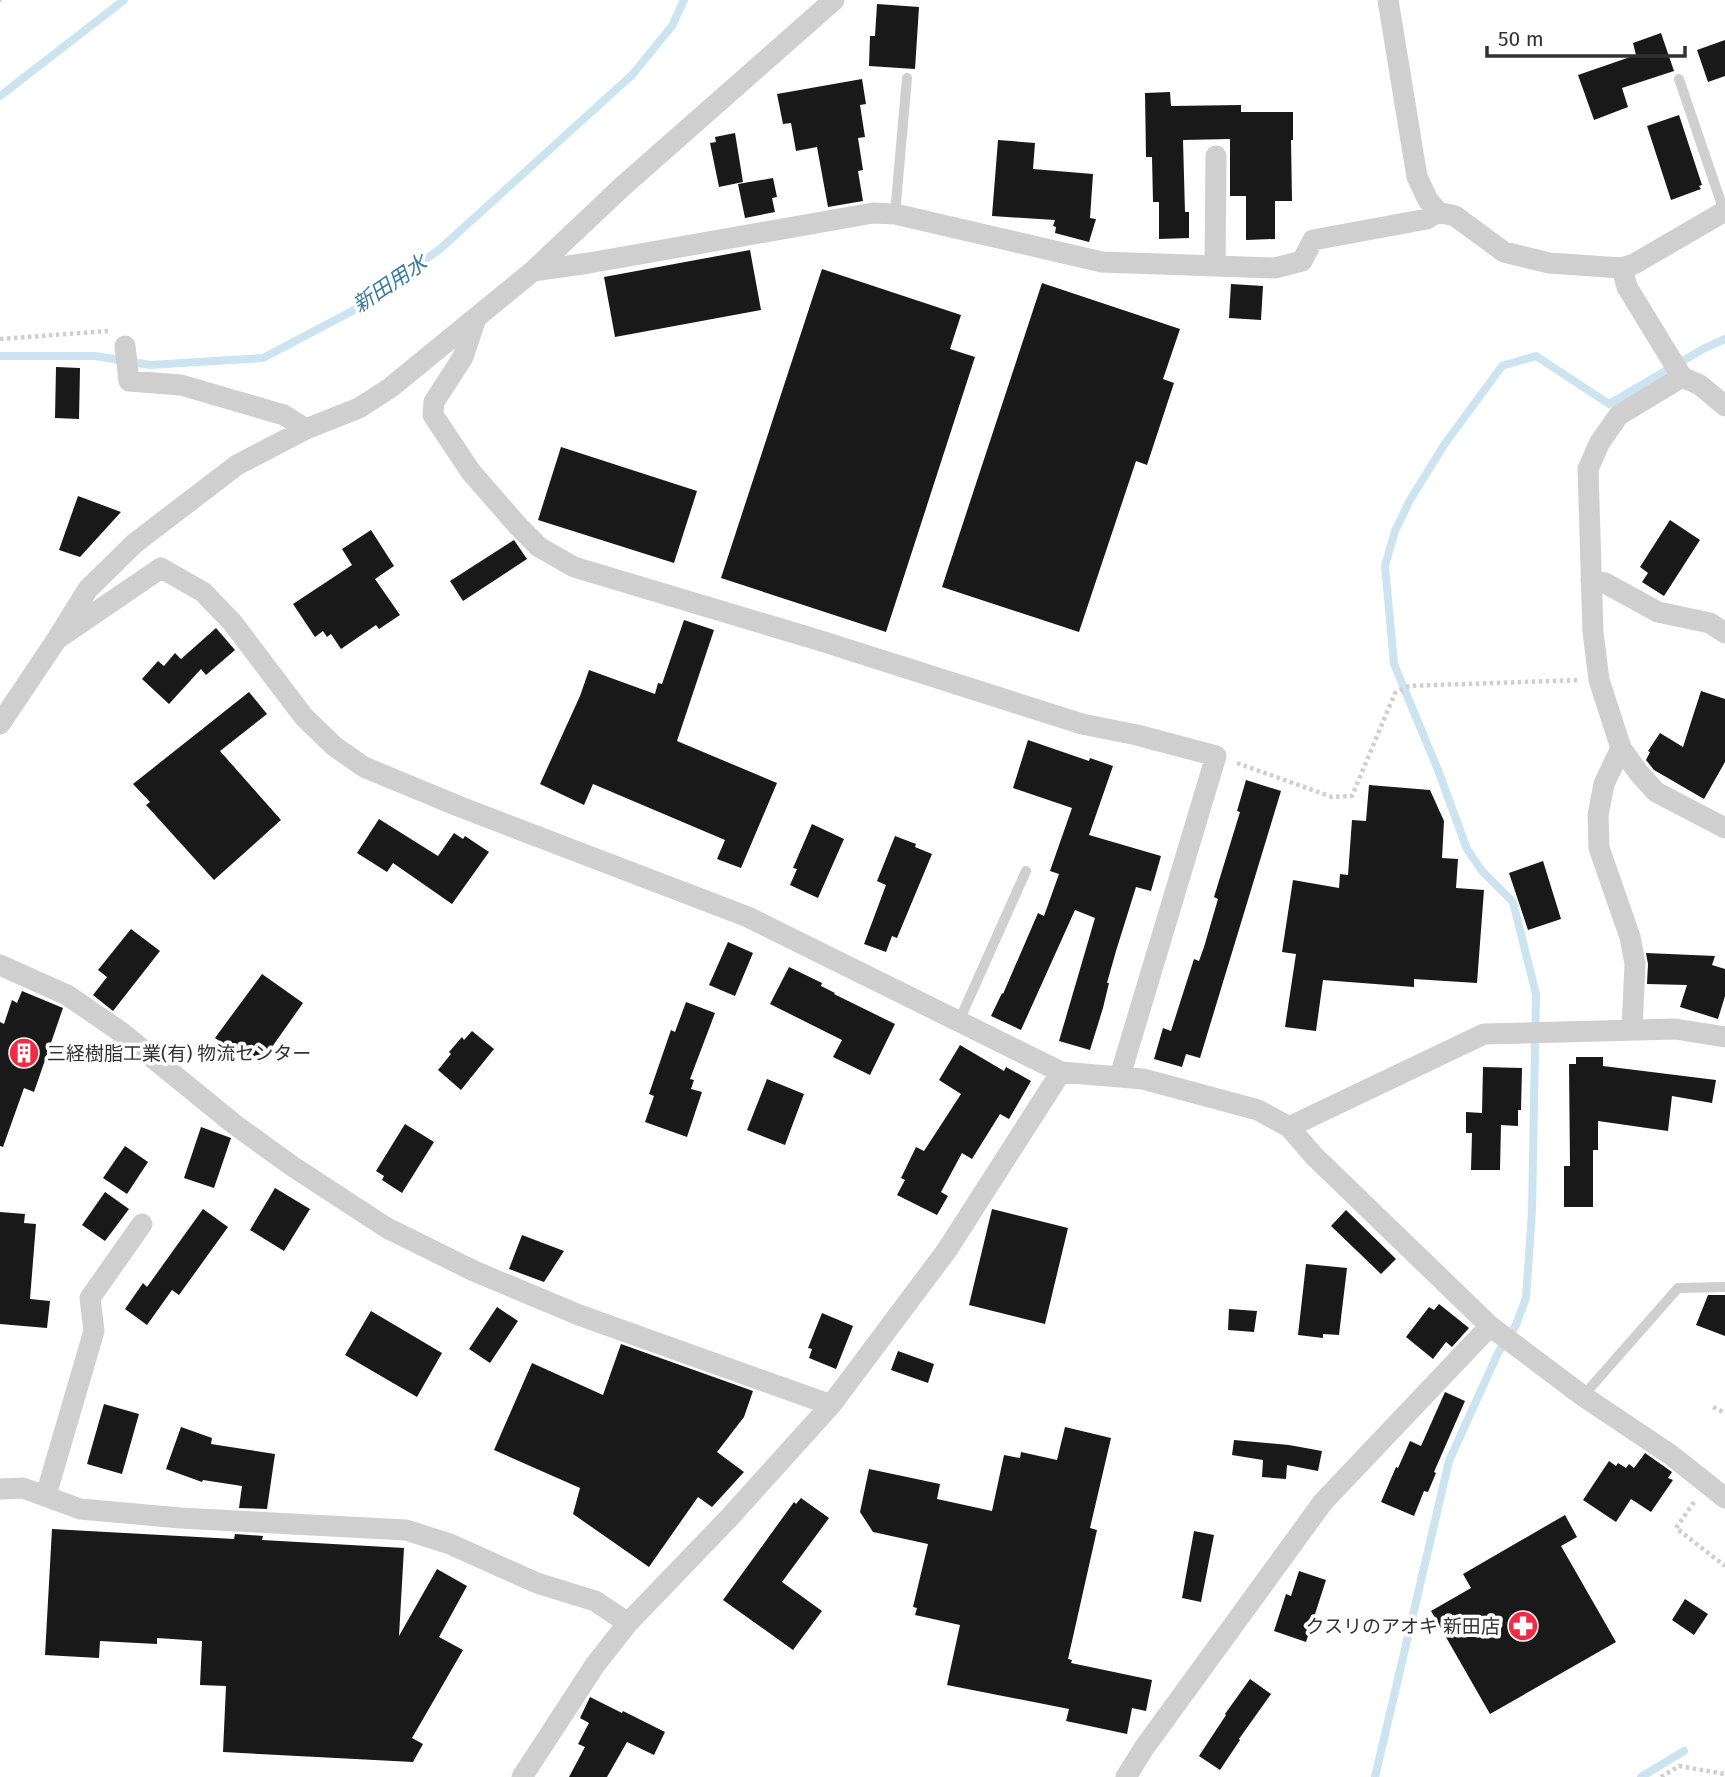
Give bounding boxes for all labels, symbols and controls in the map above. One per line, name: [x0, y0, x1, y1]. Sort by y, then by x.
scale bar: [1487, 14, 1685, 58]
text: 50 m: [1498, 26, 1544, 52]
water label: 新田用水: [348, 249, 434, 318]
building icon: 三経樹脂工業(有) 物流センター: [7, 1036, 41, 1070]
place label: 三経樹脂工業(有) 物流センター: [47, 1042, 311, 1065]
pharmacy icon: クスリのアオキ 新田店: [1506, 1609, 1540, 1643]
place label: クスリのアオキ 新田店: [1306, 1615, 1500, 1638]

